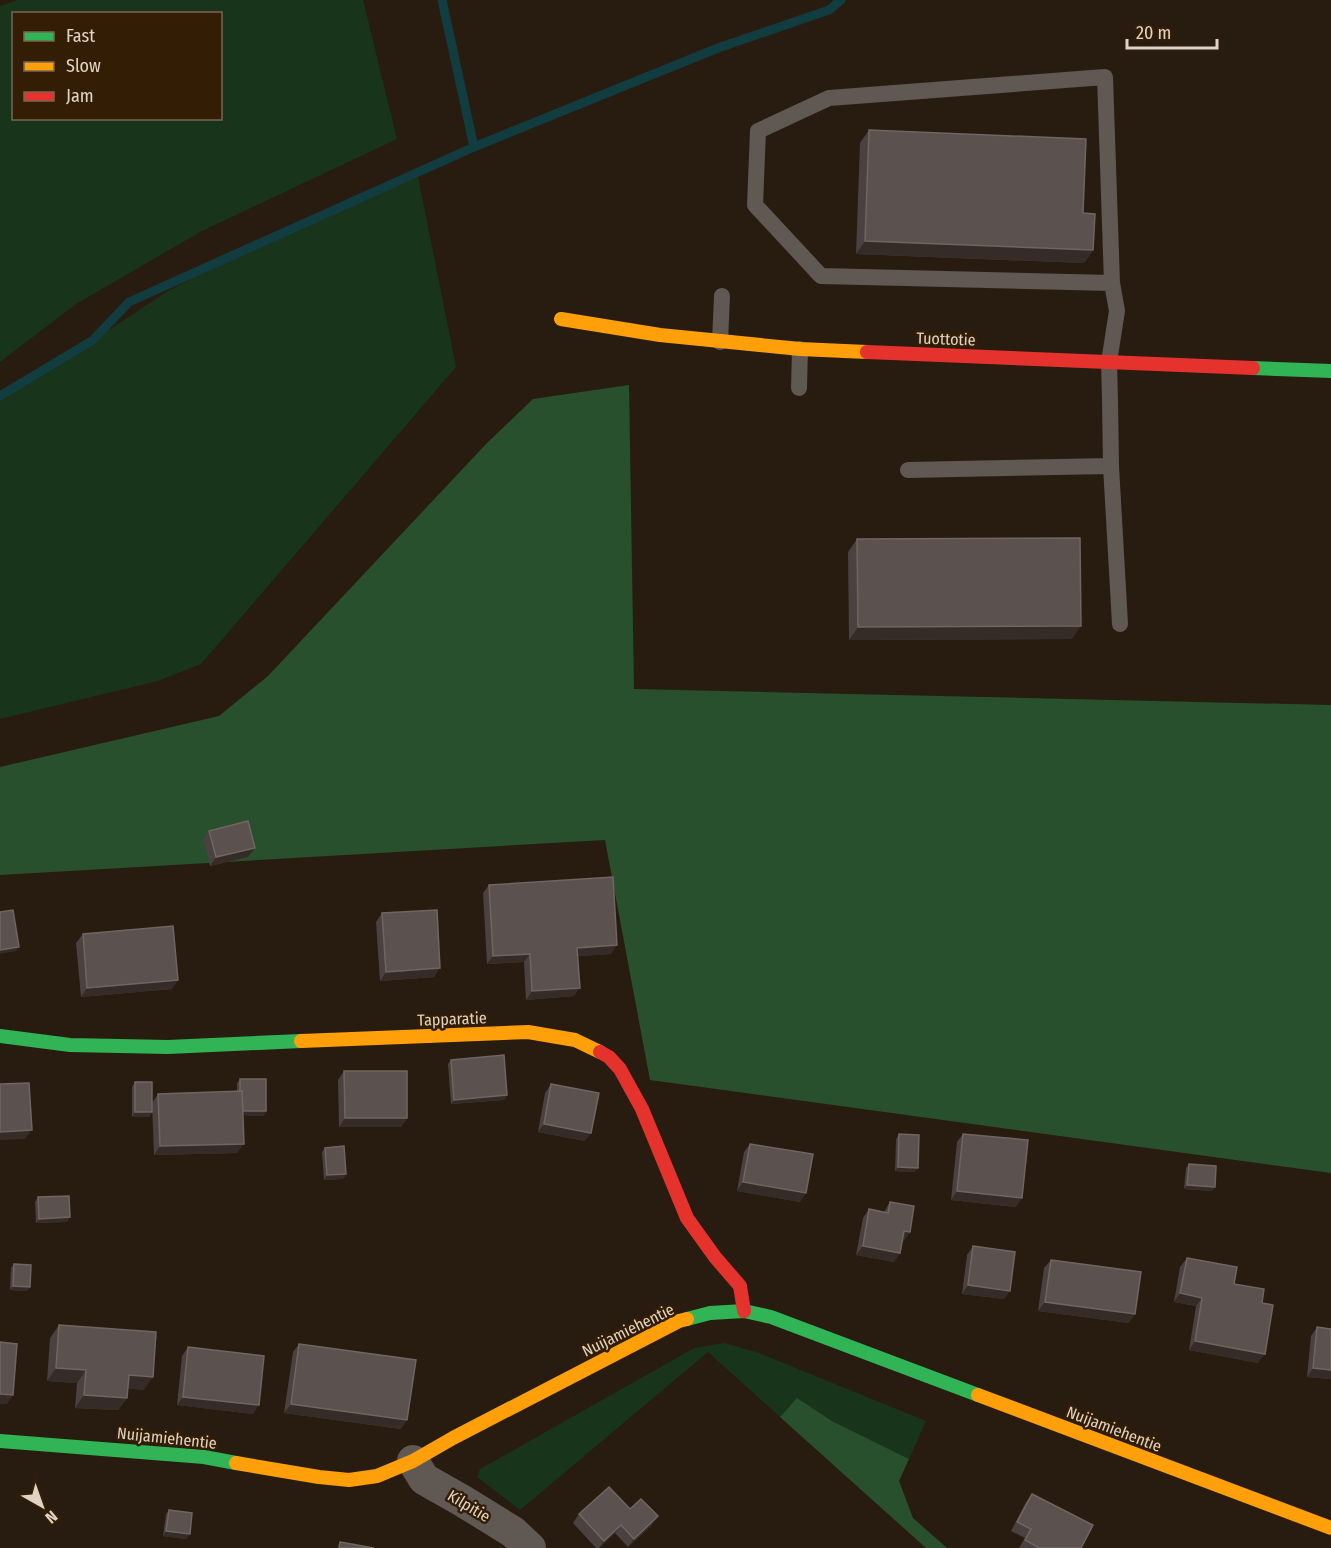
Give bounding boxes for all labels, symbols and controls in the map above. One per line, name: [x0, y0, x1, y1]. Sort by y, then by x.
legend: [12, 12, 222, 120]
scale bar: [1127, 12, 1217, 50]
text: 20 m: [1136, 22, 1171, 44]
text: Fast: [66, 25, 95, 47]
text: Slow: [66, 55, 101, 77]
text: Jam: [66, 85, 94, 107]
street label: Tuottotie: [916, 328, 976, 350]
street label: Tapparatie: [417, 1008, 487, 1030]
street label: Nuijamiehentie: [579, 1299, 677, 1360]
street label: Nuijamiehentie: [1064, 1402, 1164, 1456]
street label: Nuijamiehentie: [116, 1423, 218, 1453]
north arrow: [12, 1476, 72, 1536]
street label: Kilpitie: [444, 1486, 494, 1526]
text: N: [42, 1507, 61, 1527]

